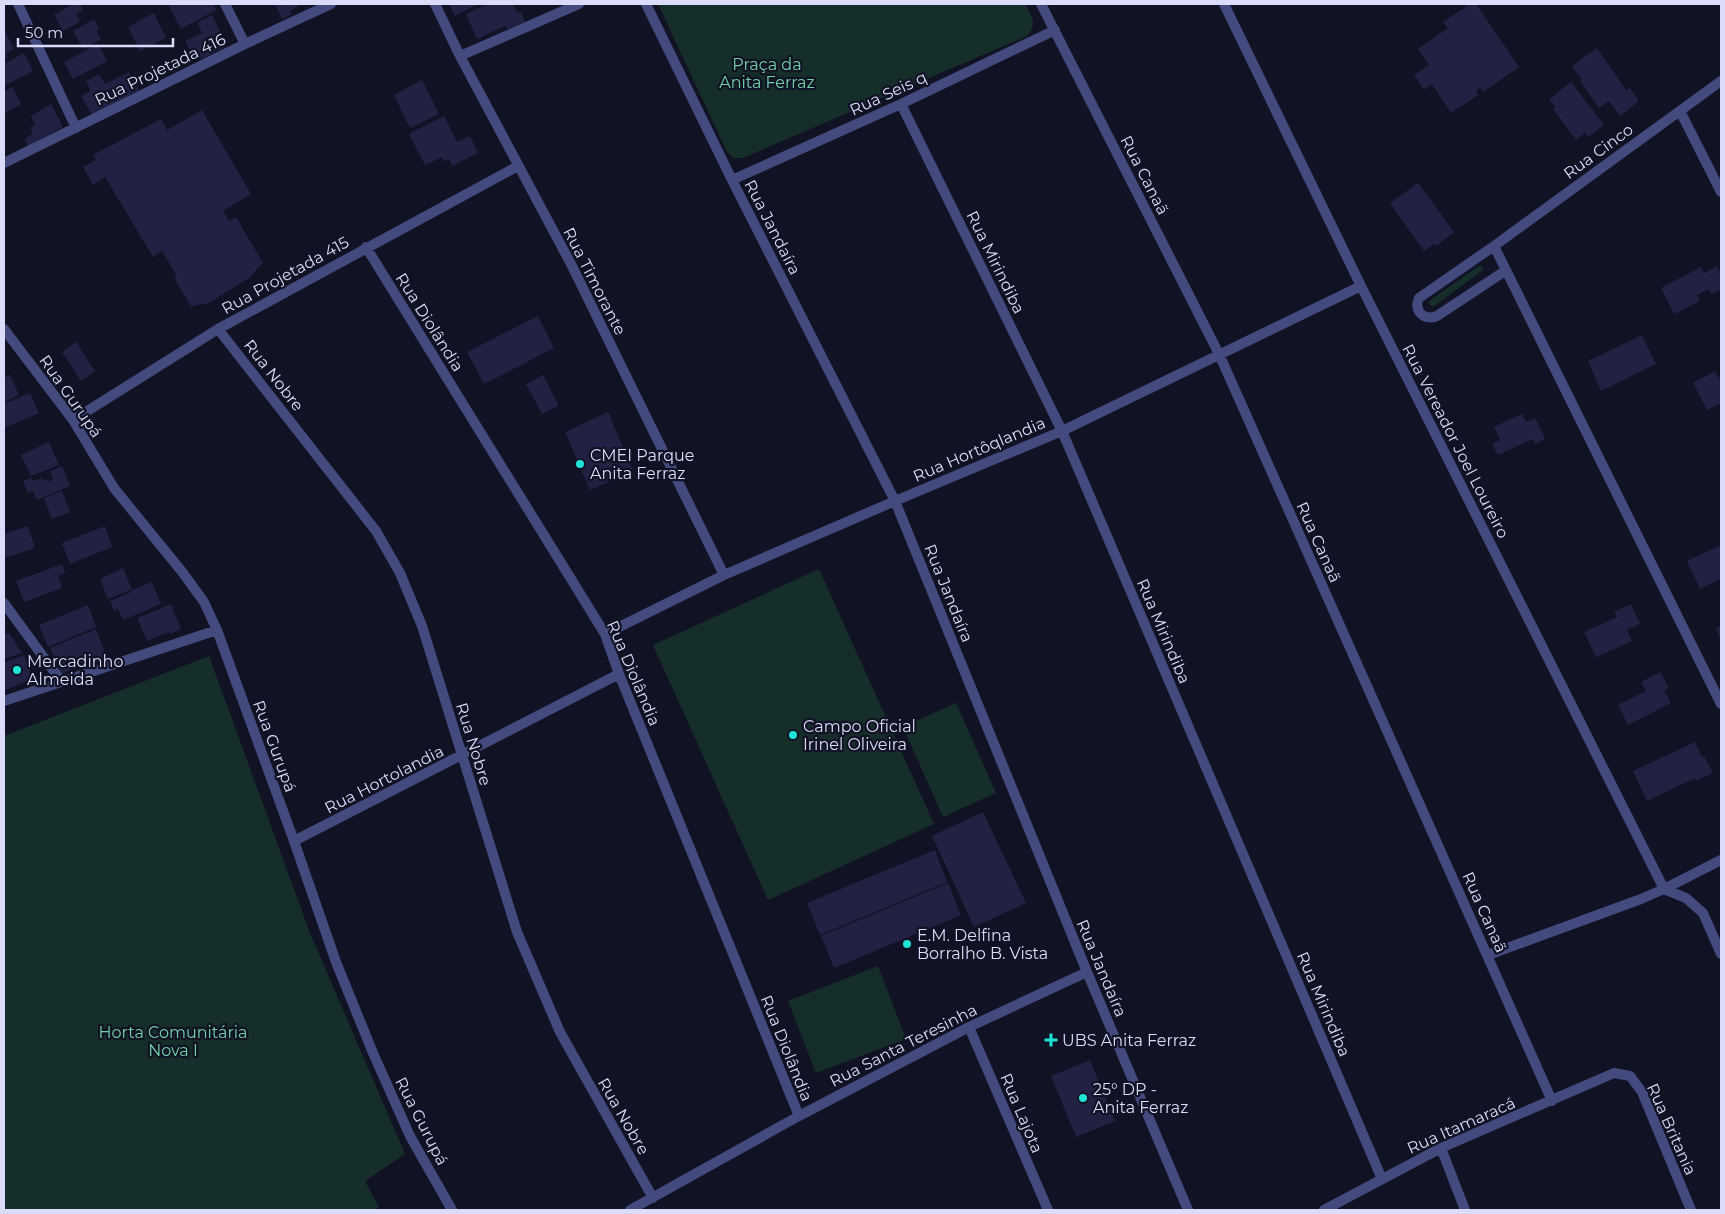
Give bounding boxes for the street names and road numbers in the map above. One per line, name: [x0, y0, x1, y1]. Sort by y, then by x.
street label: Rua Projetada 416: [92, 29, 229, 109]
street label: Rua Seis q: [847, 67, 930, 120]
street label: Rua Cinco: [1560, 120, 1637, 183]
street label: Rua Canaã: [1116, 132, 1173, 218]
street label: Rua Jandaíra: [740, 177, 805, 278]
street label: Rua Mirindiba: [962, 208, 1029, 317]
street label: Rua Timorante: [559, 224, 630, 338]
street label: Rua Projetada 415: [218, 233, 352, 318]
street label: Rua Diolândia: [392, 269, 467, 375]
street label: Rua Nobre: [240, 336, 307, 415]
street label: Rua Vereador Joel Loureiro: [1398, 341, 1513, 541]
street label: Rua Gurupá: [35, 351, 106, 441]
street label: Rua Hortôqlandia: [910, 413, 1048, 486]
street label: Rua Canaã: [1292, 499, 1345, 585]
street label: Rua Jandaíra: [920, 541, 977, 645]
street label: Rua Mirindiba: [1133, 576, 1194, 687]
street label: Rua Diolândia: [603, 618, 664, 729]
street label: Rua Gurupá: [249, 698, 300, 795]
street label: Rua Nobre: [452, 700, 495, 788]
street label: Rua Hortolandia: [322, 741, 447, 818]
street label: Rua Canaã: [1458, 869, 1511, 955]
street label: Rua Jandaíra: [1072, 917, 1131, 1020]
street label: Rua Mirindiba: [1293, 949, 1354, 1060]
street label: Rua Diolândia: [757, 992, 816, 1104]
street label: Rua Santa Teresinha: [826, 1000, 980, 1091]
street label: Rua Lajota: [996, 1070, 1047, 1156]
street label: Rua Gurupá: [391, 1074, 452, 1169]
street label: Rua Nobre: [594, 1074, 653, 1158]
street label: Rua Britania: [1643, 1080, 1700, 1178]
street label: Rua Itamaracá: [1404, 1093, 1518, 1158]

